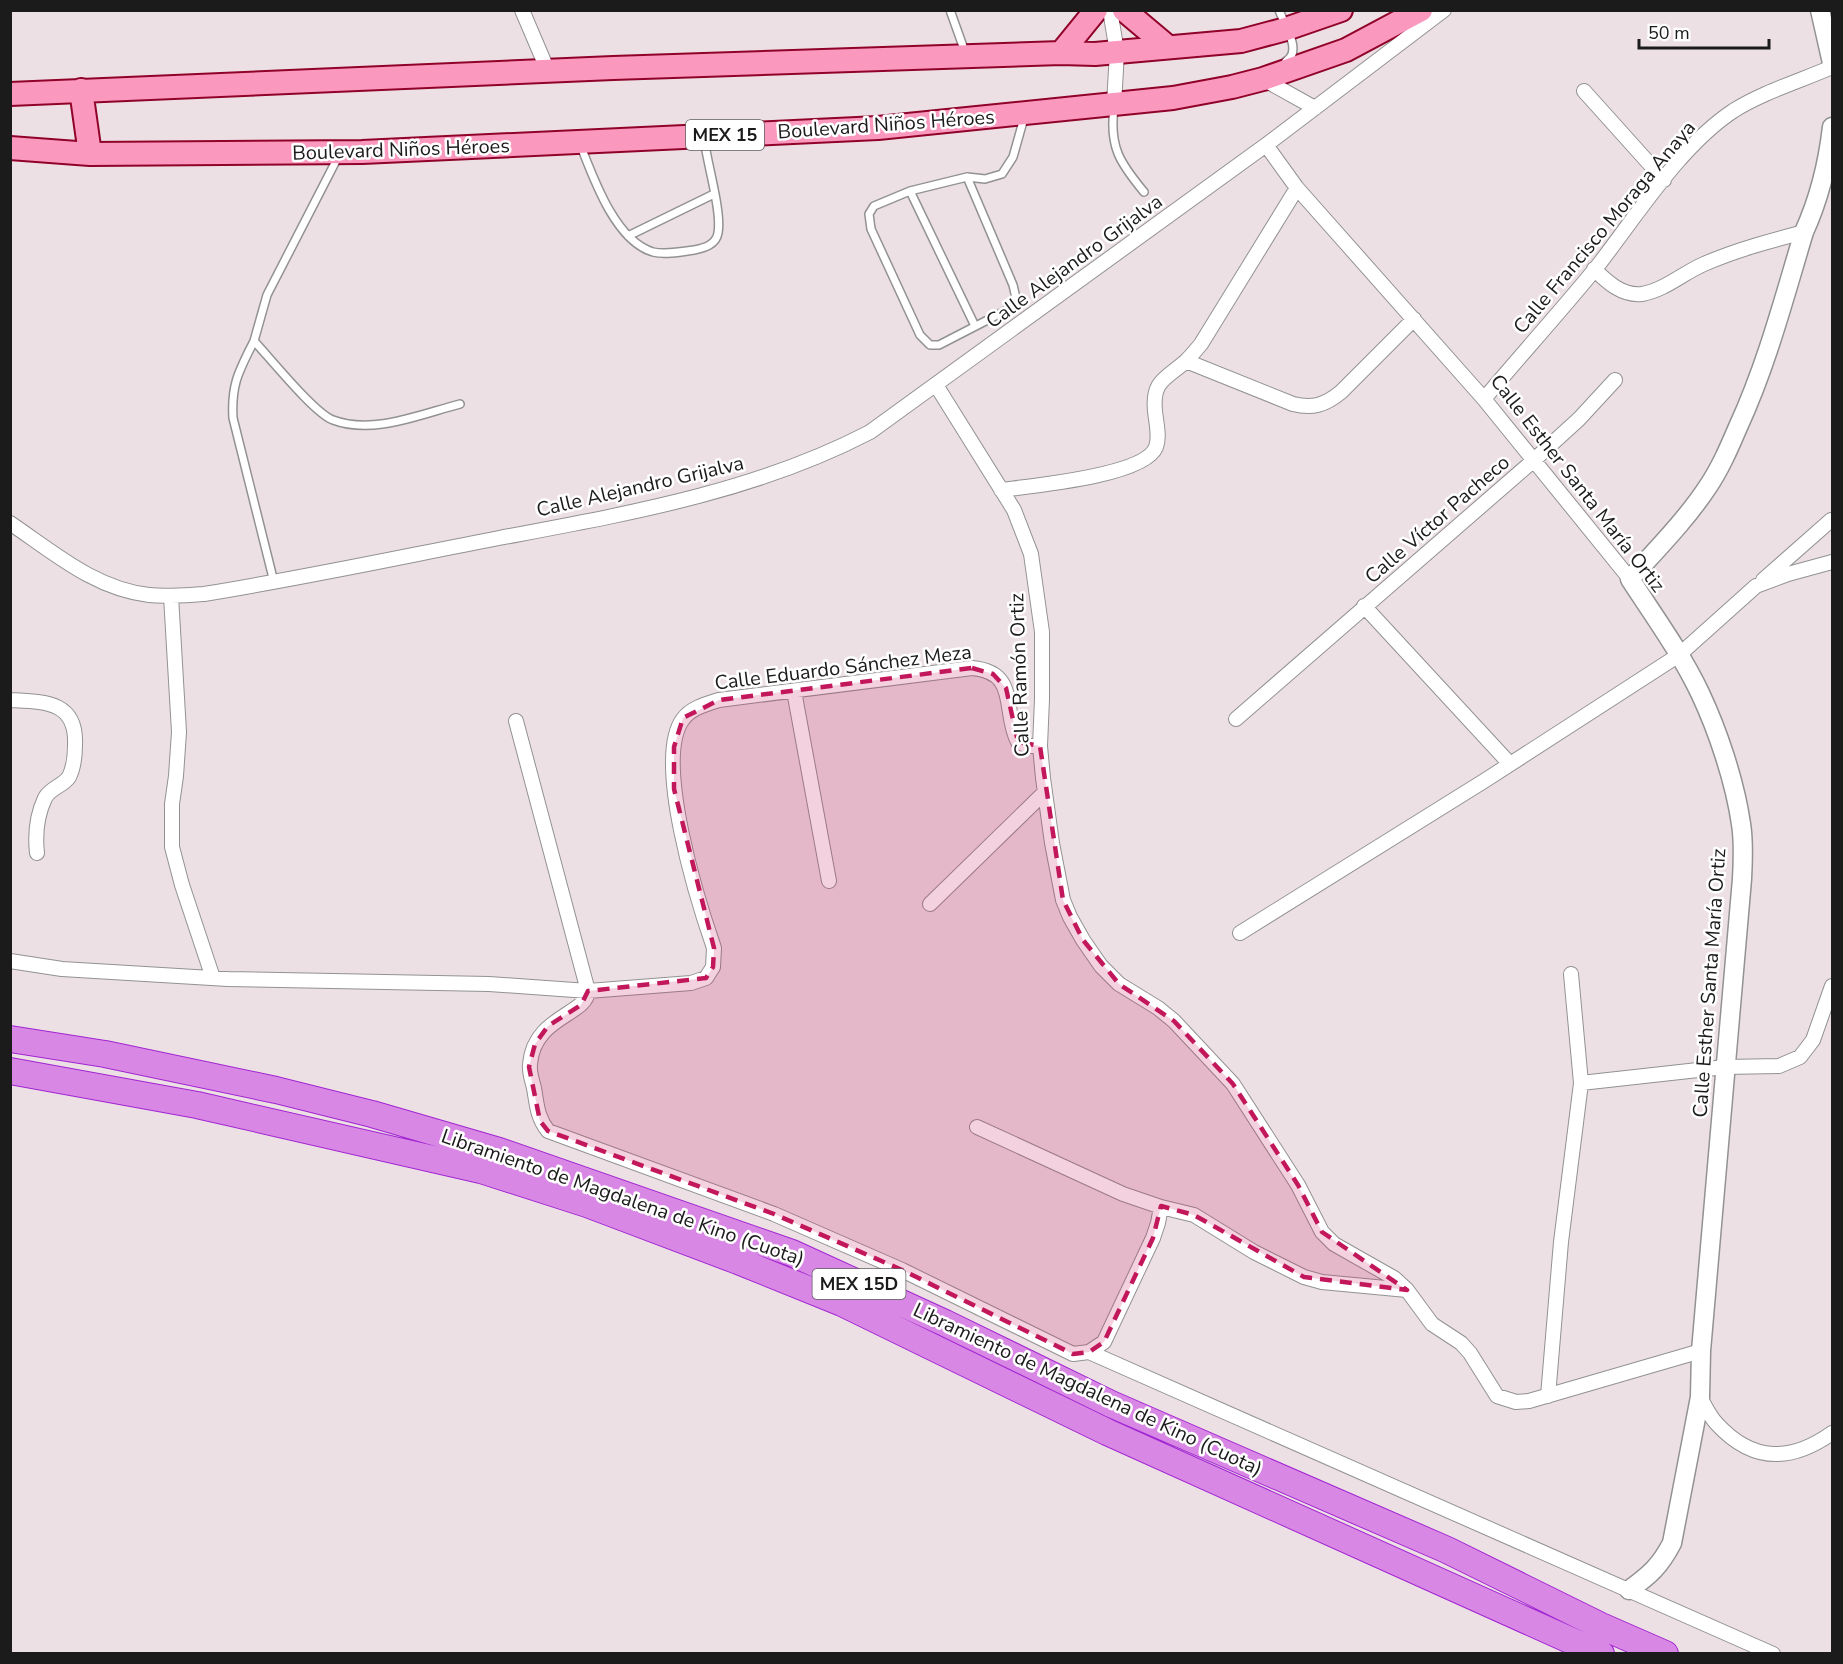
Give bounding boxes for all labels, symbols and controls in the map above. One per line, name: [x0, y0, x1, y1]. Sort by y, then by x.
scale bar: [1639, 12, 1770, 50]
text: 50 m: [1648, 21, 1690, 45]
street label: Boulevard Niños Héroes: [777, 103, 996, 146]
street label: Calle Francisco Moraga Anaya: [1507, 115, 1702, 340]
road number: MEX 15: [686, 120, 764, 150]
street label: Boulevard Niños Héroes: [292, 132, 510, 167]
street label: Calle Alejandro Grijalva: [981, 188, 1168, 335]
street label: Calle Esther Santa María Ortiz: [1484, 369, 1671, 598]
street label: Calle Alejandro Grijalva: [534, 449, 746, 523]
street label: Calle Víctor Pacheco: [1359, 449, 1515, 590]
street label: Calle Ramón Ortiz: [1003, 593, 1036, 757]
street label: Calle Eduardo Sánchez Meza: [713, 638, 973, 697]
street label: Calle Esther Santa María Ortiz: [1687, 848, 1732, 1119]
street label: Libramiento de Magdalena de Kino (Cuota): [438, 1122, 808, 1272]
road number: MEX 15D: [812, 1269, 906, 1299]
street label: Libramiento de Magdalena de Kino (Cuota): [909, 1296, 1267, 1482]

